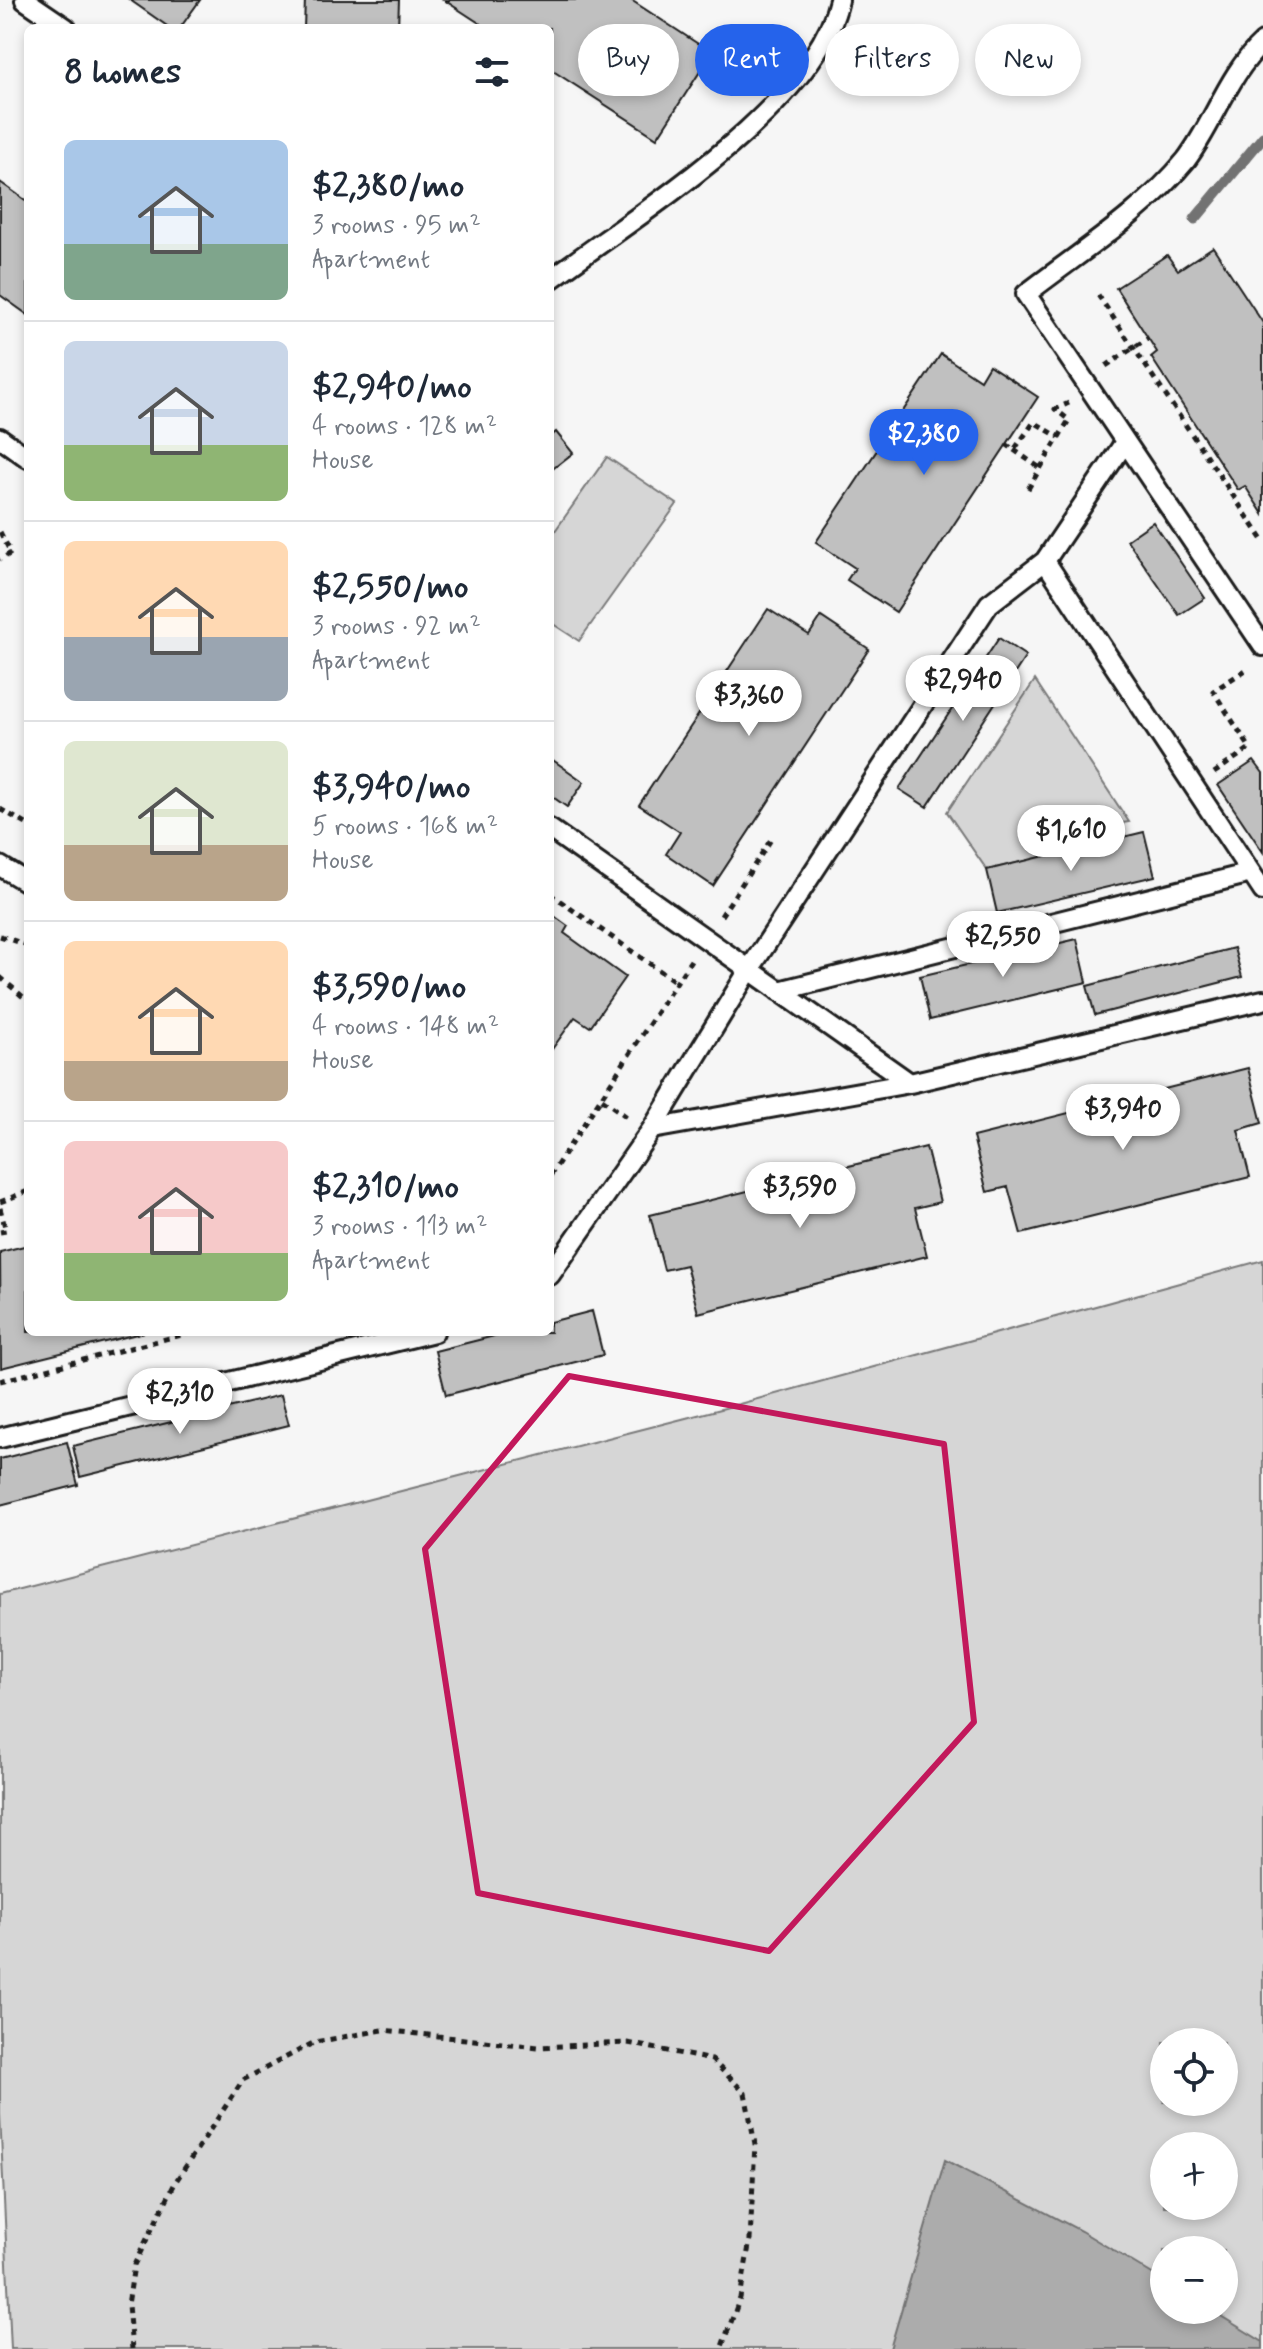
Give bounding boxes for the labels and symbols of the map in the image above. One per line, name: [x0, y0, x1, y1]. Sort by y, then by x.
pin: $2,380: [859, 409, 989, 477]
pin: $2,940: [898, 655, 1028, 723]
pin: $3,360: [684, 670, 814, 738]
pin: $1,610: [1006, 805, 1136, 873]
pin: $2,550: [938, 911, 1068, 979]
pin: $3,940: [1058, 1084, 1188, 1152]
pin: $3,590: [735, 1162, 865, 1230]
pin: $2,310: [115, 1368, 245, 1436]

